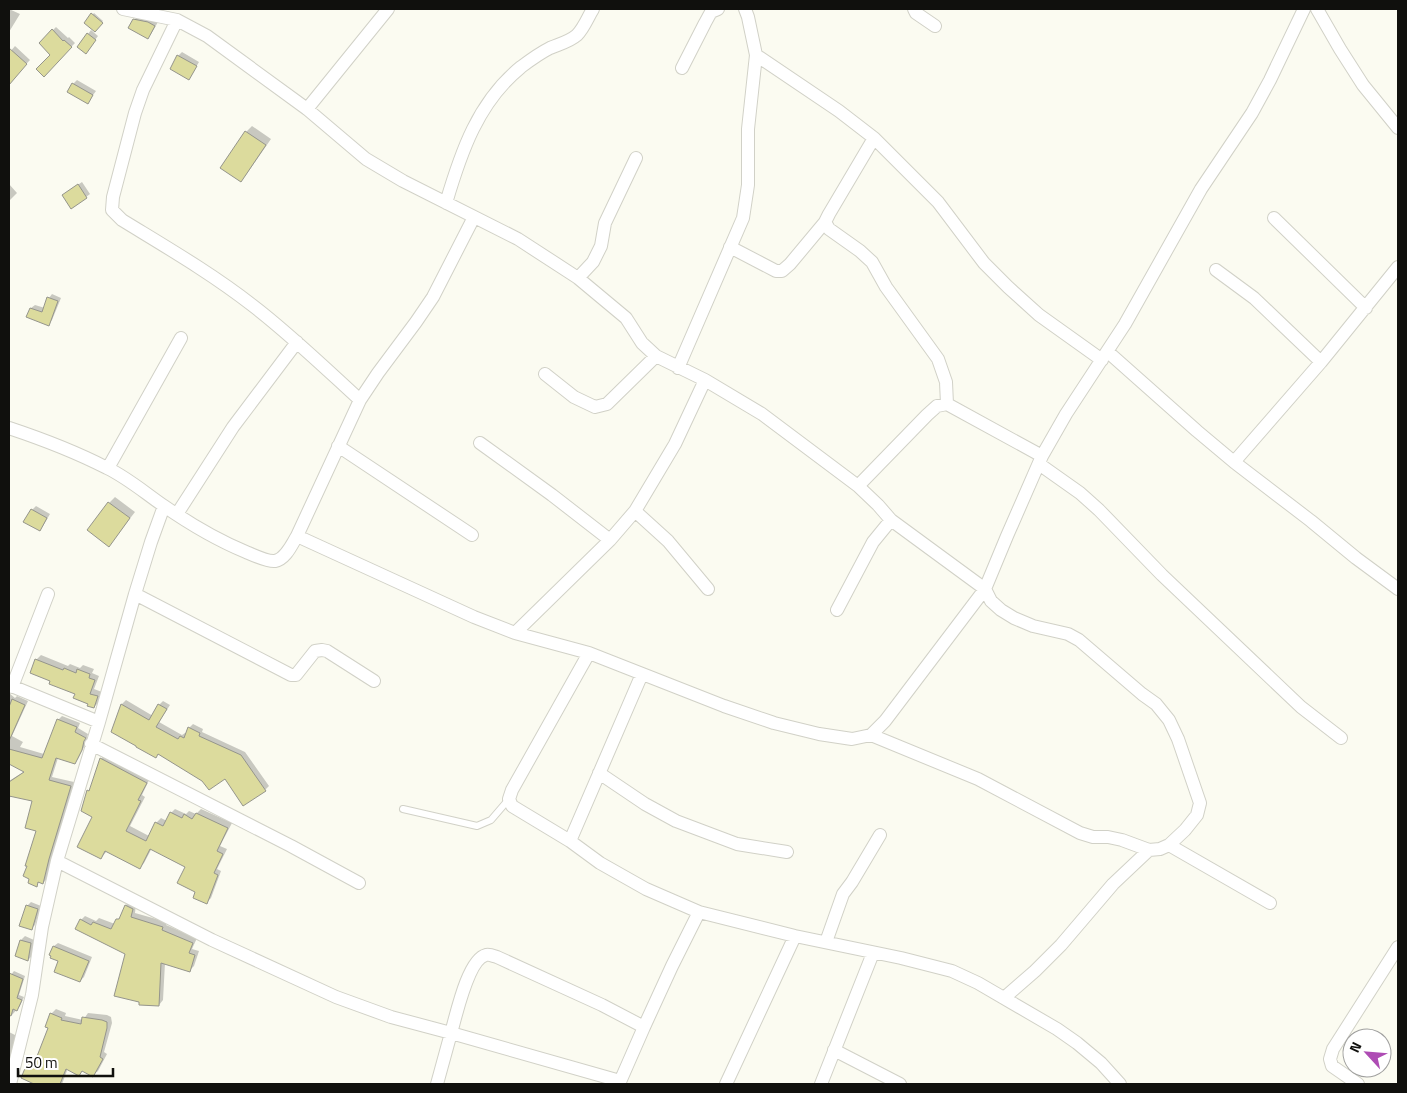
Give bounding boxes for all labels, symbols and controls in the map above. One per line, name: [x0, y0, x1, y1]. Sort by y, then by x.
north arrow: [1342, 1028, 1392, 1078]
text: N: [1343, 1038, 1366, 1056]
scale bar: [18, 1046, 112, 1078]
text: 50 m: [25, 1051, 58, 1074]

